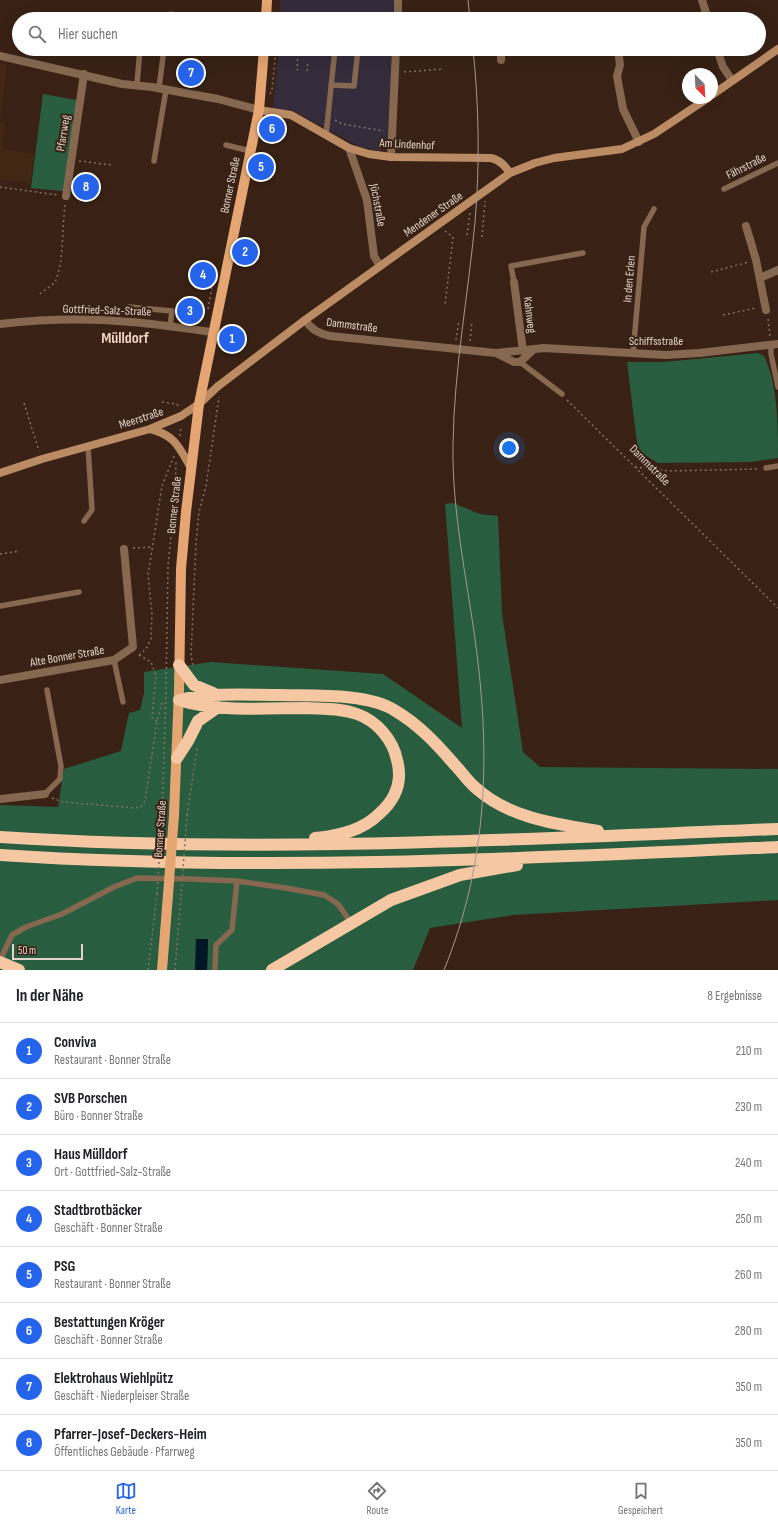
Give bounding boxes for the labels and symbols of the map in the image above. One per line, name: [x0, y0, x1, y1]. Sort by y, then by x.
pin: 7: [178, 58, 204, 88]
north arrow: [682, 68, 718, 104]
street label: Pfarrweg: [53, 114, 74, 152]
pin: 6: [259, 114, 285, 144]
street label: Am Lindenhof: [378, 136, 436, 153]
street label: Fährstraße: [724, 150, 769, 183]
pin: 5: [248, 152, 274, 182]
street label: Bonner Straße: [217, 155, 244, 215]
pin: 8: [73, 172, 99, 202]
street label: Jüchstraße: [366, 182, 389, 228]
street label: Mendener Straße: [401, 188, 466, 240]
pin: 2: [232, 237, 258, 267]
street label: In den Erlen: [620, 255, 639, 303]
pin: 4: [190, 260, 216, 290]
pin: 3: [177, 296, 203, 326]
street label: Kahnweg: [520, 296, 539, 334]
street label: Gottfried-Salz-Straße: [62, 301, 152, 320]
street label: Dammstraße: [325, 315, 379, 336]
pin: 1: [219, 324, 245, 354]
district label: Mülldorf: [101, 329, 150, 348]
street label: Schiffsstraße: [629, 334, 683, 349]
street label: Meerstraße: [117, 404, 165, 433]
your location: [499, 438, 519, 458]
street label: Dammstraße: [626, 442, 673, 489]
street label: Bonner Straße: [164, 476, 185, 534]
street label: Alte Bonner Straße: [28, 643, 106, 671]
street label: Bonner Straße: [151, 800, 170, 858]
scale bar: [12, 942, 83, 961]

